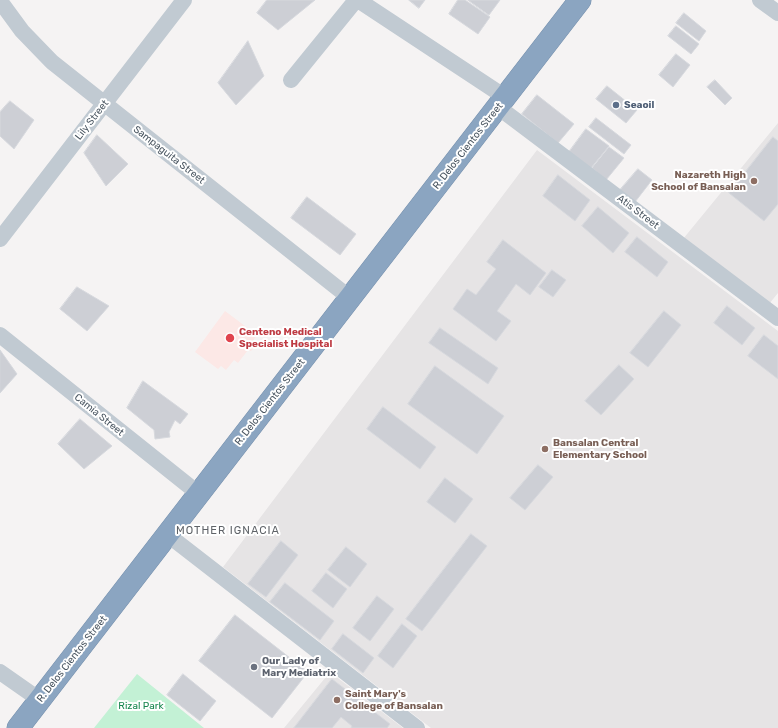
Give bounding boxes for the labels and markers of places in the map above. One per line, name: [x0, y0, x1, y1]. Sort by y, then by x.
place label: Seaoil: [624, 99, 654, 111]
marker: Seaoil: [611, 100, 621, 110]
place label: Nazareth High School of Bansalan: [651, 169, 746, 192]
marker: Nazareth High School of Bansalan: [749, 176, 759, 186]
place label: Centeno Medical Specialist Hospital: [239, 326, 332, 350]
marker: Centeno Medical Specialist Hospital: [224, 332, 236, 344]
place label: Bansalan Central Elementary School: [553, 437, 647, 460]
marker: Bansalan Central Elementary School: [540, 444, 550, 454]
place label: Our Lady of Mary Mediatrix: [262, 655, 336, 678]
marker: Our Lady of Mary Mediatrix: [249, 662, 259, 672]
place label: Saint Mary's College of Bansalan: [345, 688, 443, 712]
marker: Saint Mary's College of Bansalan: [332, 695, 342, 705]

